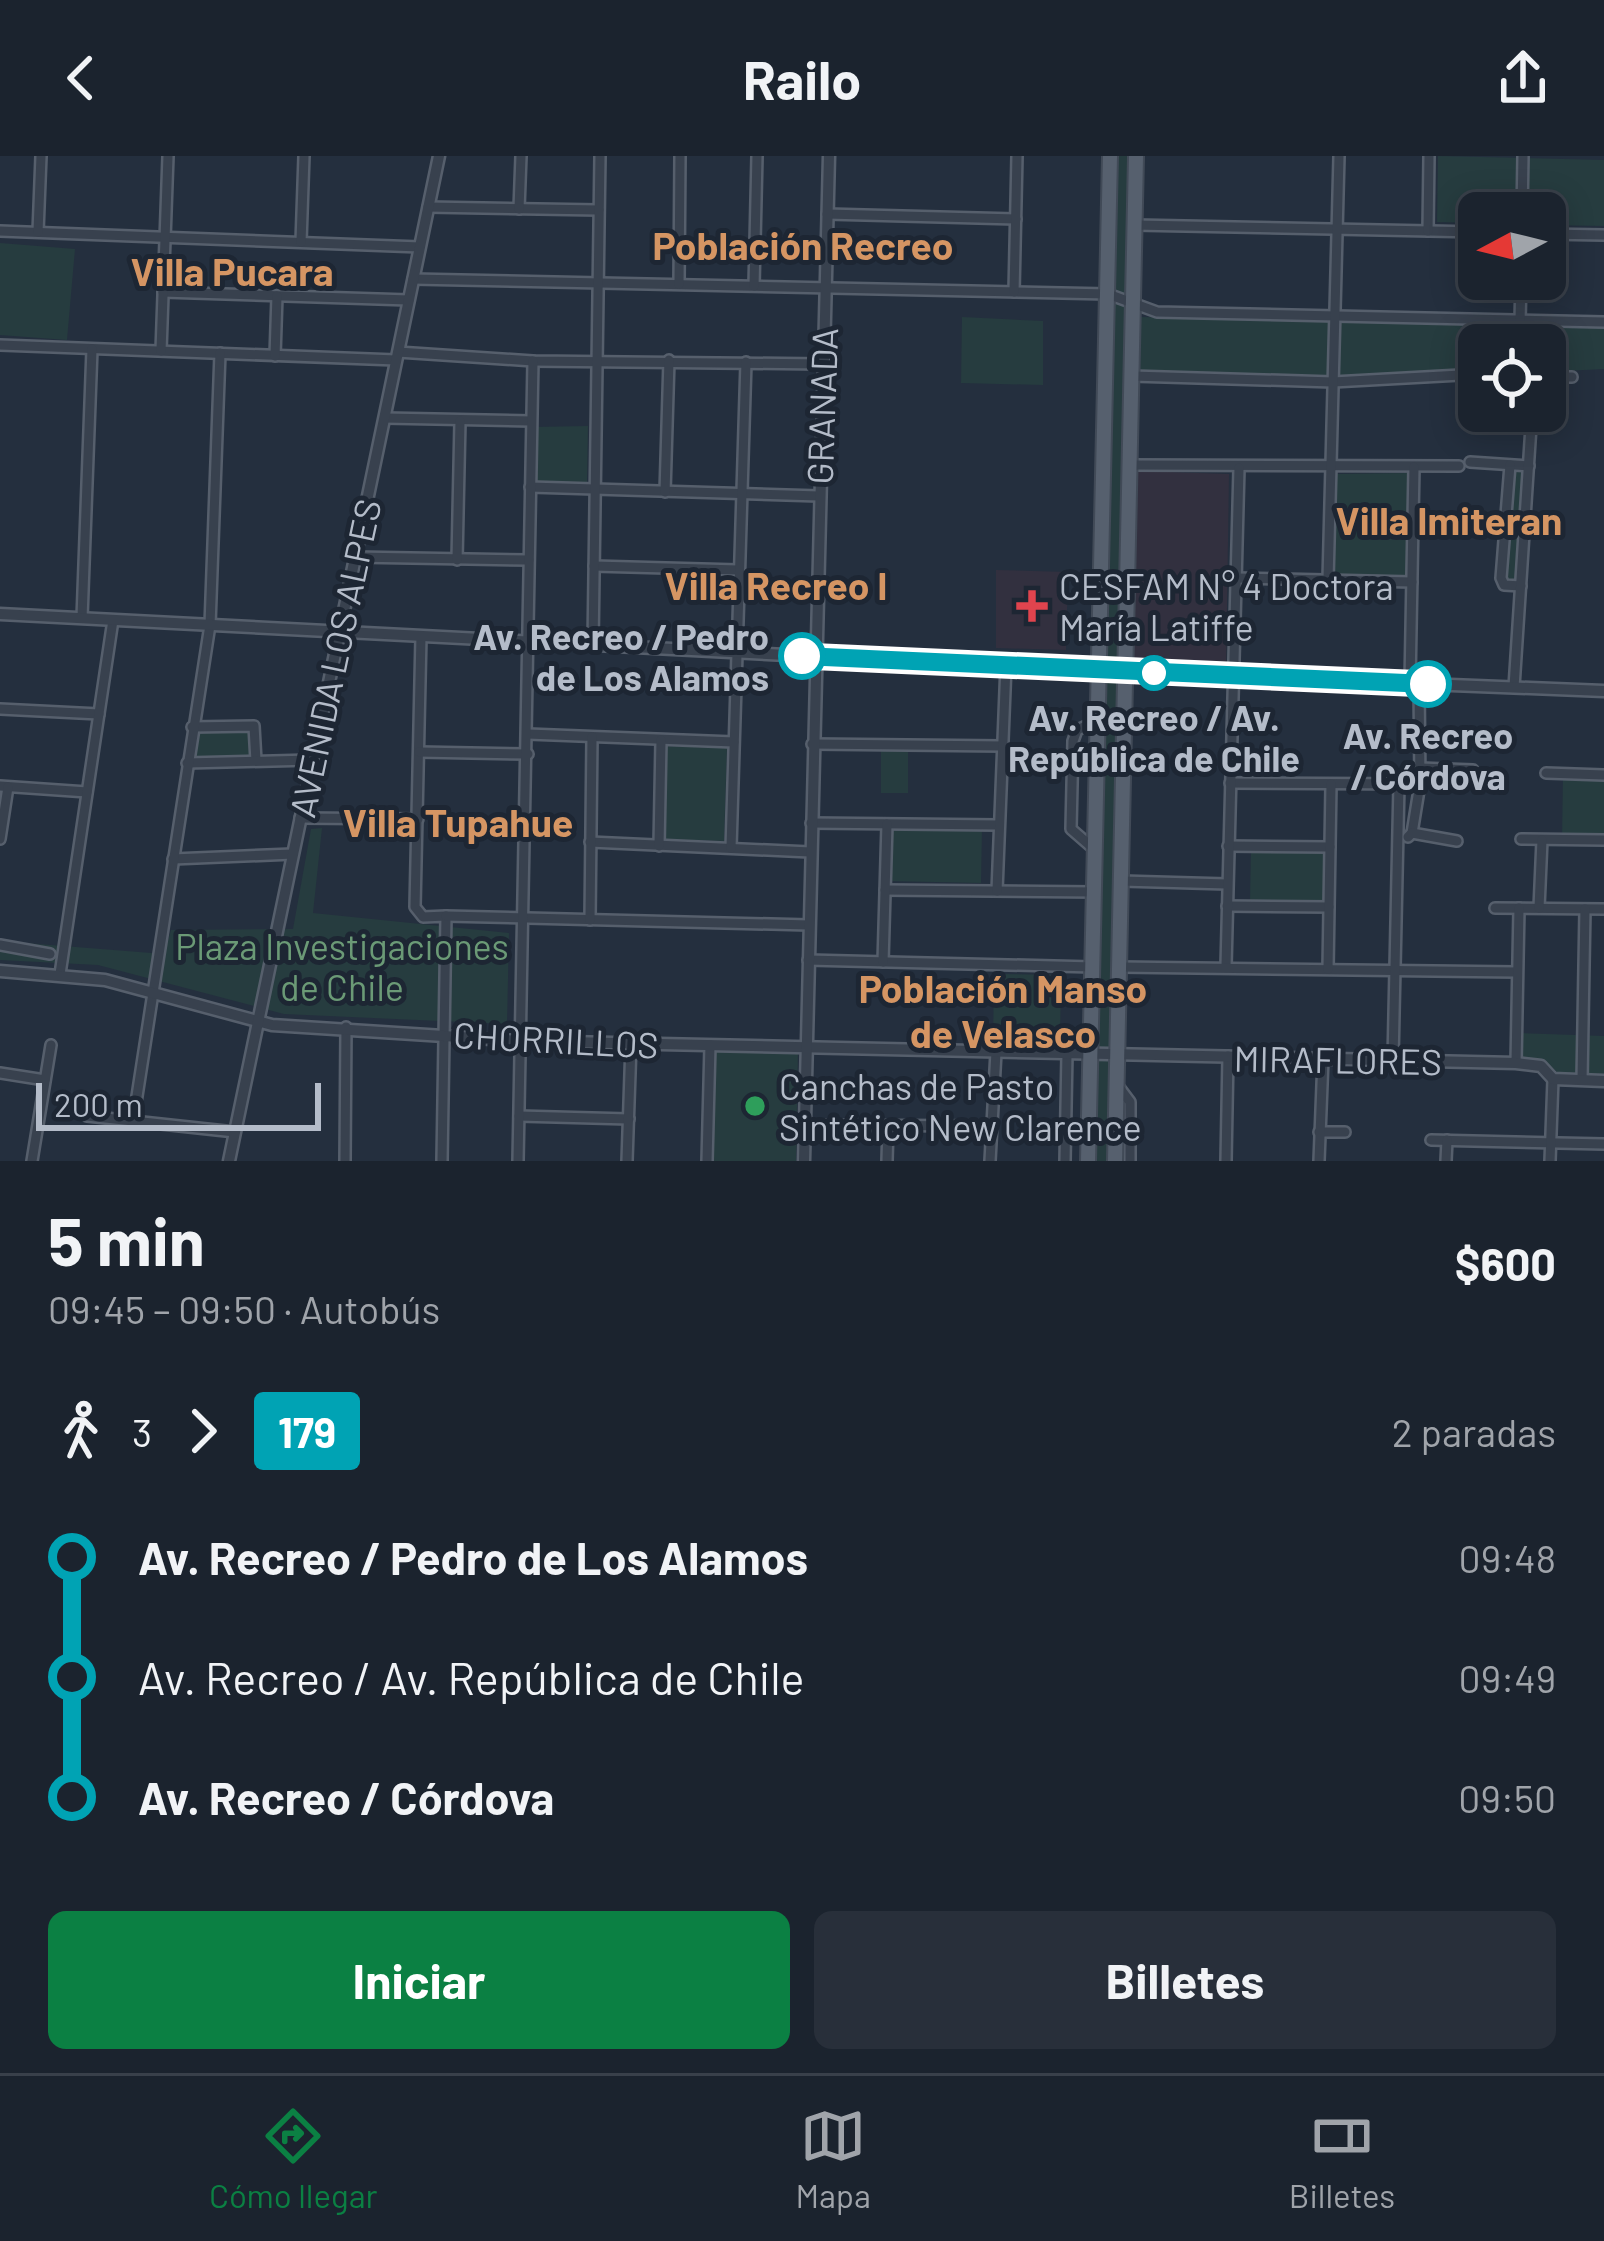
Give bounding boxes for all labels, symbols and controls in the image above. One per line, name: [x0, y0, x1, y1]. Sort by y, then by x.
icon: back: [48, 45, 114, 111]
icon: share: [1490, 45, 1556, 111]
text: Railo: [743, 46, 861, 111]
north arrow: [1458, 192, 1566, 300]
map controls: [1458, 192, 1566, 432]
district label: Población Recreo: [653, 221, 953, 268]
district label: Villa Pucara: [131, 247, 334, 294]
button: locate: [1458, 324, 1566, 432]
street label: GRANADA: [797, 327, 845, 485]
street label: AVENIDA LOS ALPES: [279, 495, 389, 821]
district label: Villa Imiteran: [1336, 496, 1562, 543]
district label: Villa Recreo I: [664, 561, 888, 608]
place label: CESFAM N° 4 Doctora María Latiffe: [1059, 564, 1394, 648]
marker: CESFAM N° 4 Doctora María Latiffe: [1016, 590, 1048, 622]
place label: Av. Recreo / Pedro de Los Alamos: [473, 614, 769, 698]
marker: Av. Recreo / Pedro de Los Alamos: [780, 634, 824, 678]
marker: Av. Recreo / Av. República de Chile: [1138, 657, 1170, 689]
marker: Av. Recreo / Córdova: [1406, 662, 1450, 706]
place label: Av. Recreo / Av. República de Chile: [1008, 695, 1300, 779]
place label: Av. Recreo / Córdova: [1343, 713, 1513, 797]
district label: Villa Tupahue: [343, 798, 573, 845]
park label: Plaza Investigaciones de Chile: [175, 924, 509, 1008]
district label: Población Manso de Velasco: [859, 964, 1147, 1056]
street label: CHORRILLOS: [452, 1012, 660, 1066]
street label: MIRAFLORES: [1233, 1036, 1443, 1082]
place label: Canchas de Pasto Sintético New Clarence: [779, 1064, 1142, 1148]
scale bar: [36, 1077, 321, 1130]
text: 200 m: [54, 1084, 143, 1124]
marker: Canchas de Pasto Sintético New Clarence: [742, 1093, 768, 1119]
text: 5 min: [48, 1200, 205, 1279]
text: $600: [1455, 1236, 1556, 1290]
text: 09:45 – 09:50 · Autobús: [48, 1285, 440, 1332]
icon: walk: [48, 1398, 114, 1464]
icon: forward: [170, 1398, 236, 1464]
text: 179: [278, 1406, 336, 1456]
text: 3: [132, 1408, 152, 1455]
text: 2 paradas: [1392, 1408, 1556, 1455]
text: Av. Recreo / Pedro de Los Alamos: [138, 1530, 808, 1584]
text: 09:48: [1459, 1534, 1556, 1581]
text: Av. Recreo / Av. República de Chile: [138, 1650, 805, 1704]
text: 09:49: [1459, 1654, 1556, 1701]
text: Av. Recreo / Córdova: [138, 1770, 554, 1824]
text: 09:50: [1458, 1774, 1556, 1821]
button: Iniciar: [48, 1911, 790, 2049]
button: Billetes: [814, 1911, 1556, 2049]
tab: Cómo llegar: [209, 2103, 378, 2215]
tab: Mapa: [795, 2103, 871, 2215]
tab: Billetes: [1289, 2103, 1395, 2215]

